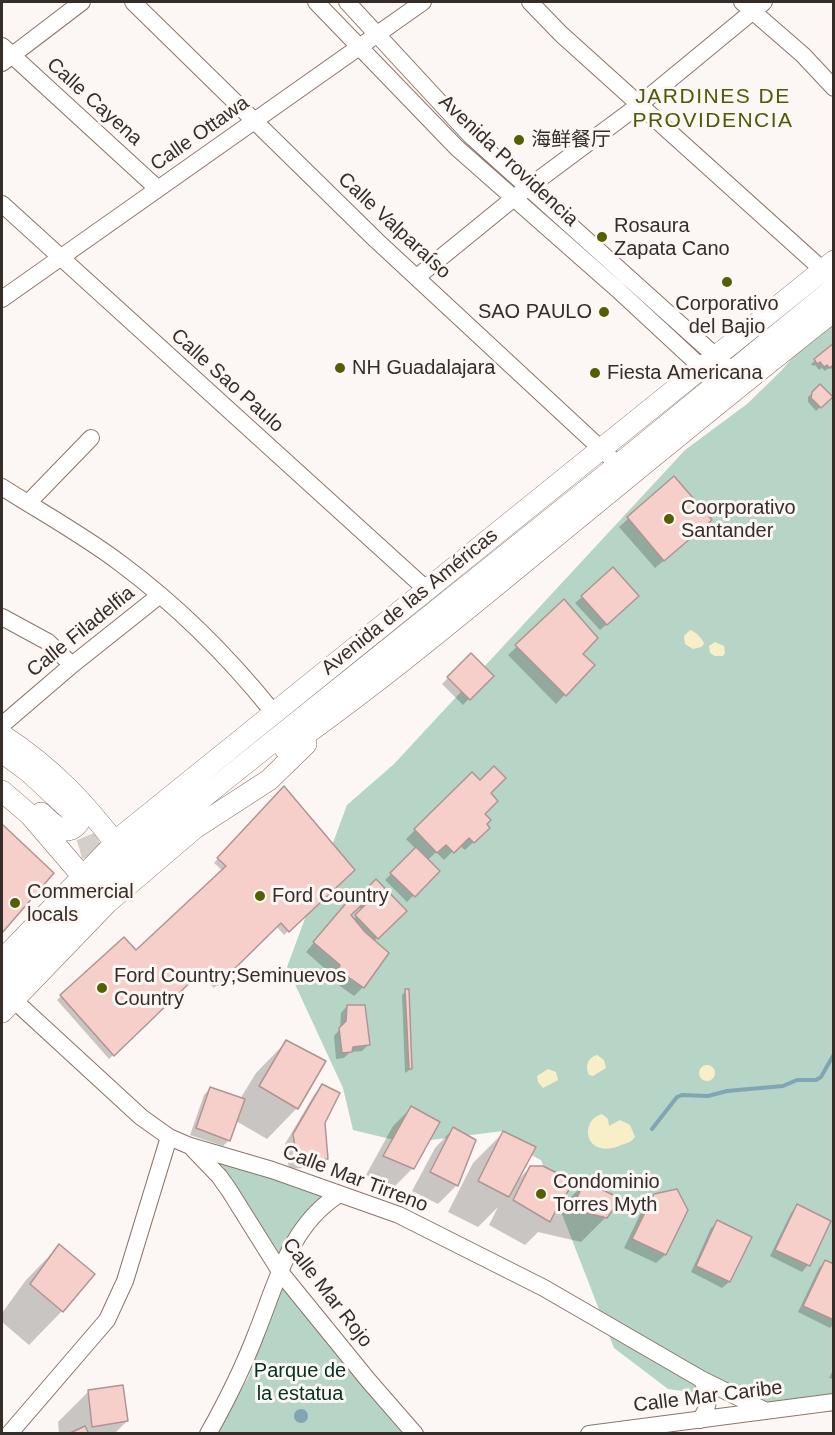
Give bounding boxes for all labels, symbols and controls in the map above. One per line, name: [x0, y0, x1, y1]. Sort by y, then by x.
street label: Calle Cayena: [41, 53, 147, 151]
district label: JARDINES DE PROVIDENCIA: [632, 84, 794, 134]
street label: Avenida Providencia: [433, 90, 583, 232]
street label: Calle Ottawa: [146, 91, 254, 177]
place label: 海鲜餐厅: [531, 128, 611, 152]
marker: 海鲜餐厅: [512, 133, 526, 147]
street label: Calle Valparaíso: [333, 168, 455, 284]
place label: Rosaura Zapata Cano: [614, 214, 730, 261]
marker: Rosaura Zapata Cano: [595, 230, 609, 244]
marker: Corporativo del Bajio: [720, 275, 734, 289]
place label: Corporativo del Bajio: [675, 292, 779, 339]
place label: SAO PAULO: [478, 300, 592, 324]
marker: SAO PAULO: [597, 305, 611, 319]
street label: Calle Sao Paulo: [166, 324, 288, 438]
place label: NH Guadalajara: [352, 356, 495, 380]
marker: NH Guadalajara: [333, 361, 347, 375]
place label: Fiesta Americana: [607, 361, 763, 385]
marker: Fiesta Americana: [588, 366, 602, 380]
place label: Coorporativo Santander: [681, 496, 796, 543]
marker: Coorporativo Santander: [662, 512, 676, 526]
street label: Avenida de las Américas: [317, 524, 503, 680]
street label: Calle Filadelfia: [22, 581, 140, 683]
place label: Commercial locals: [27, 880, 134, 927]
place label: Ford Country: [272, 884, 389, 908]
marker: Ford Country: [253, 889, 267, 903]
marker: Commercial locals: [8, 896, 22, 910]
place label: Ford Country;Seminuevos Country: [114, 964, 346, 1011]
marker: Ford Country;Seminuevos Country: [95, 981, 109, 995]
street label: Calle Mar Tirreno: [279, 1140, 431, 1218]
place label: Condominio Torres Myth: [553, 1170, 660, 1217]
marker: Condominio Torres Myth: [534, 1187, 548, 1201]
street label: Calle Mar Rojo: [277, 1233, 377, 1353]
park label: Parque de la estatua: [254, 1359, 346, 1406]
street label: Calle Mar Caribe: [632, 1376, 784, 1418]

